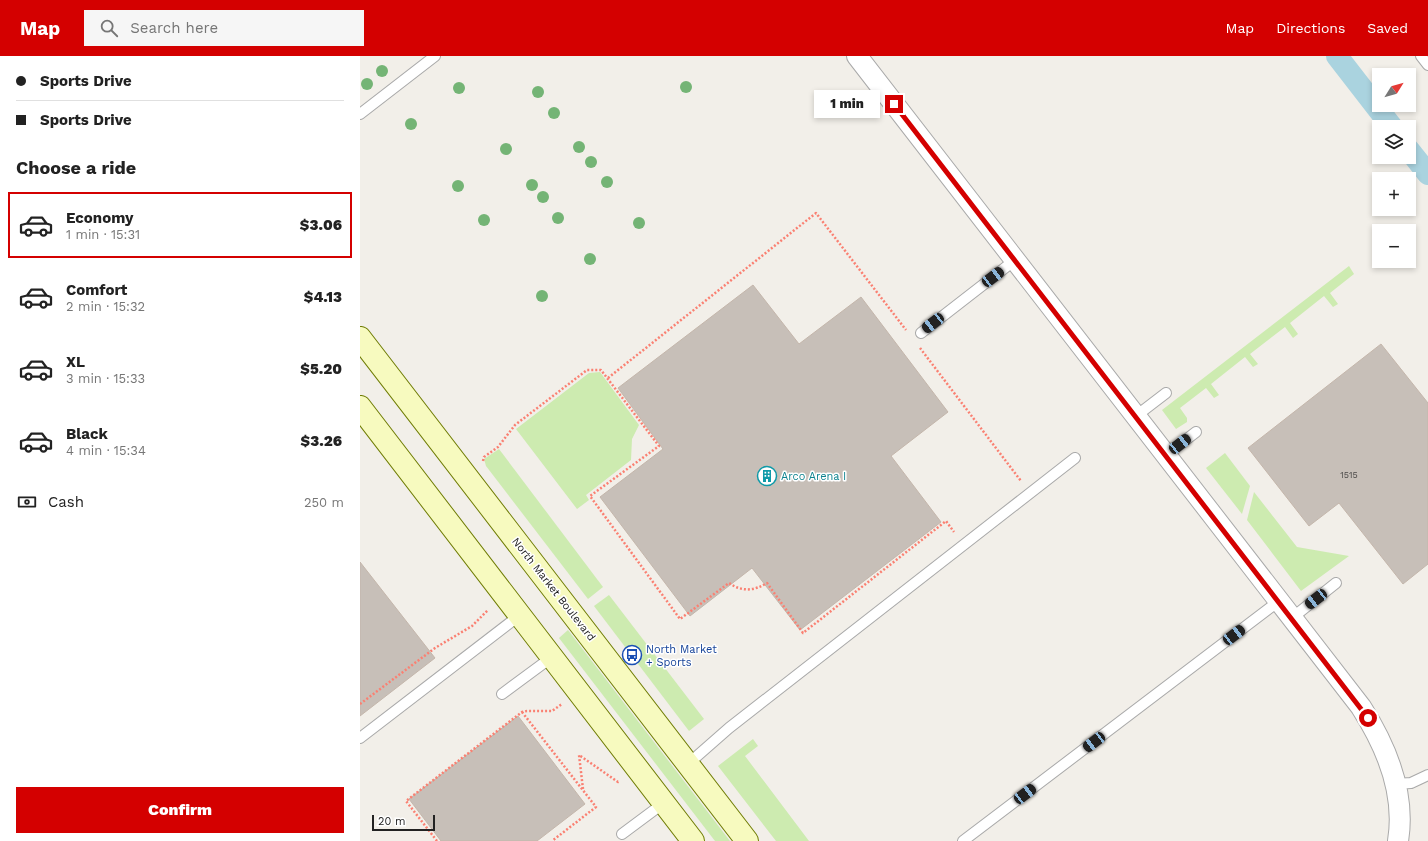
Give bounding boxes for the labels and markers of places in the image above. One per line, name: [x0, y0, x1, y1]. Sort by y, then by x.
building icon: Arco Arena I: [756, 465, 778, 487]
place label: Arco Arena I: [781, 470, 846, 483]
place label: North Market + Sports: [646, 643, 717, 669]
bus stop icon: North Market + Sports: [621, 644, 643, 666]

